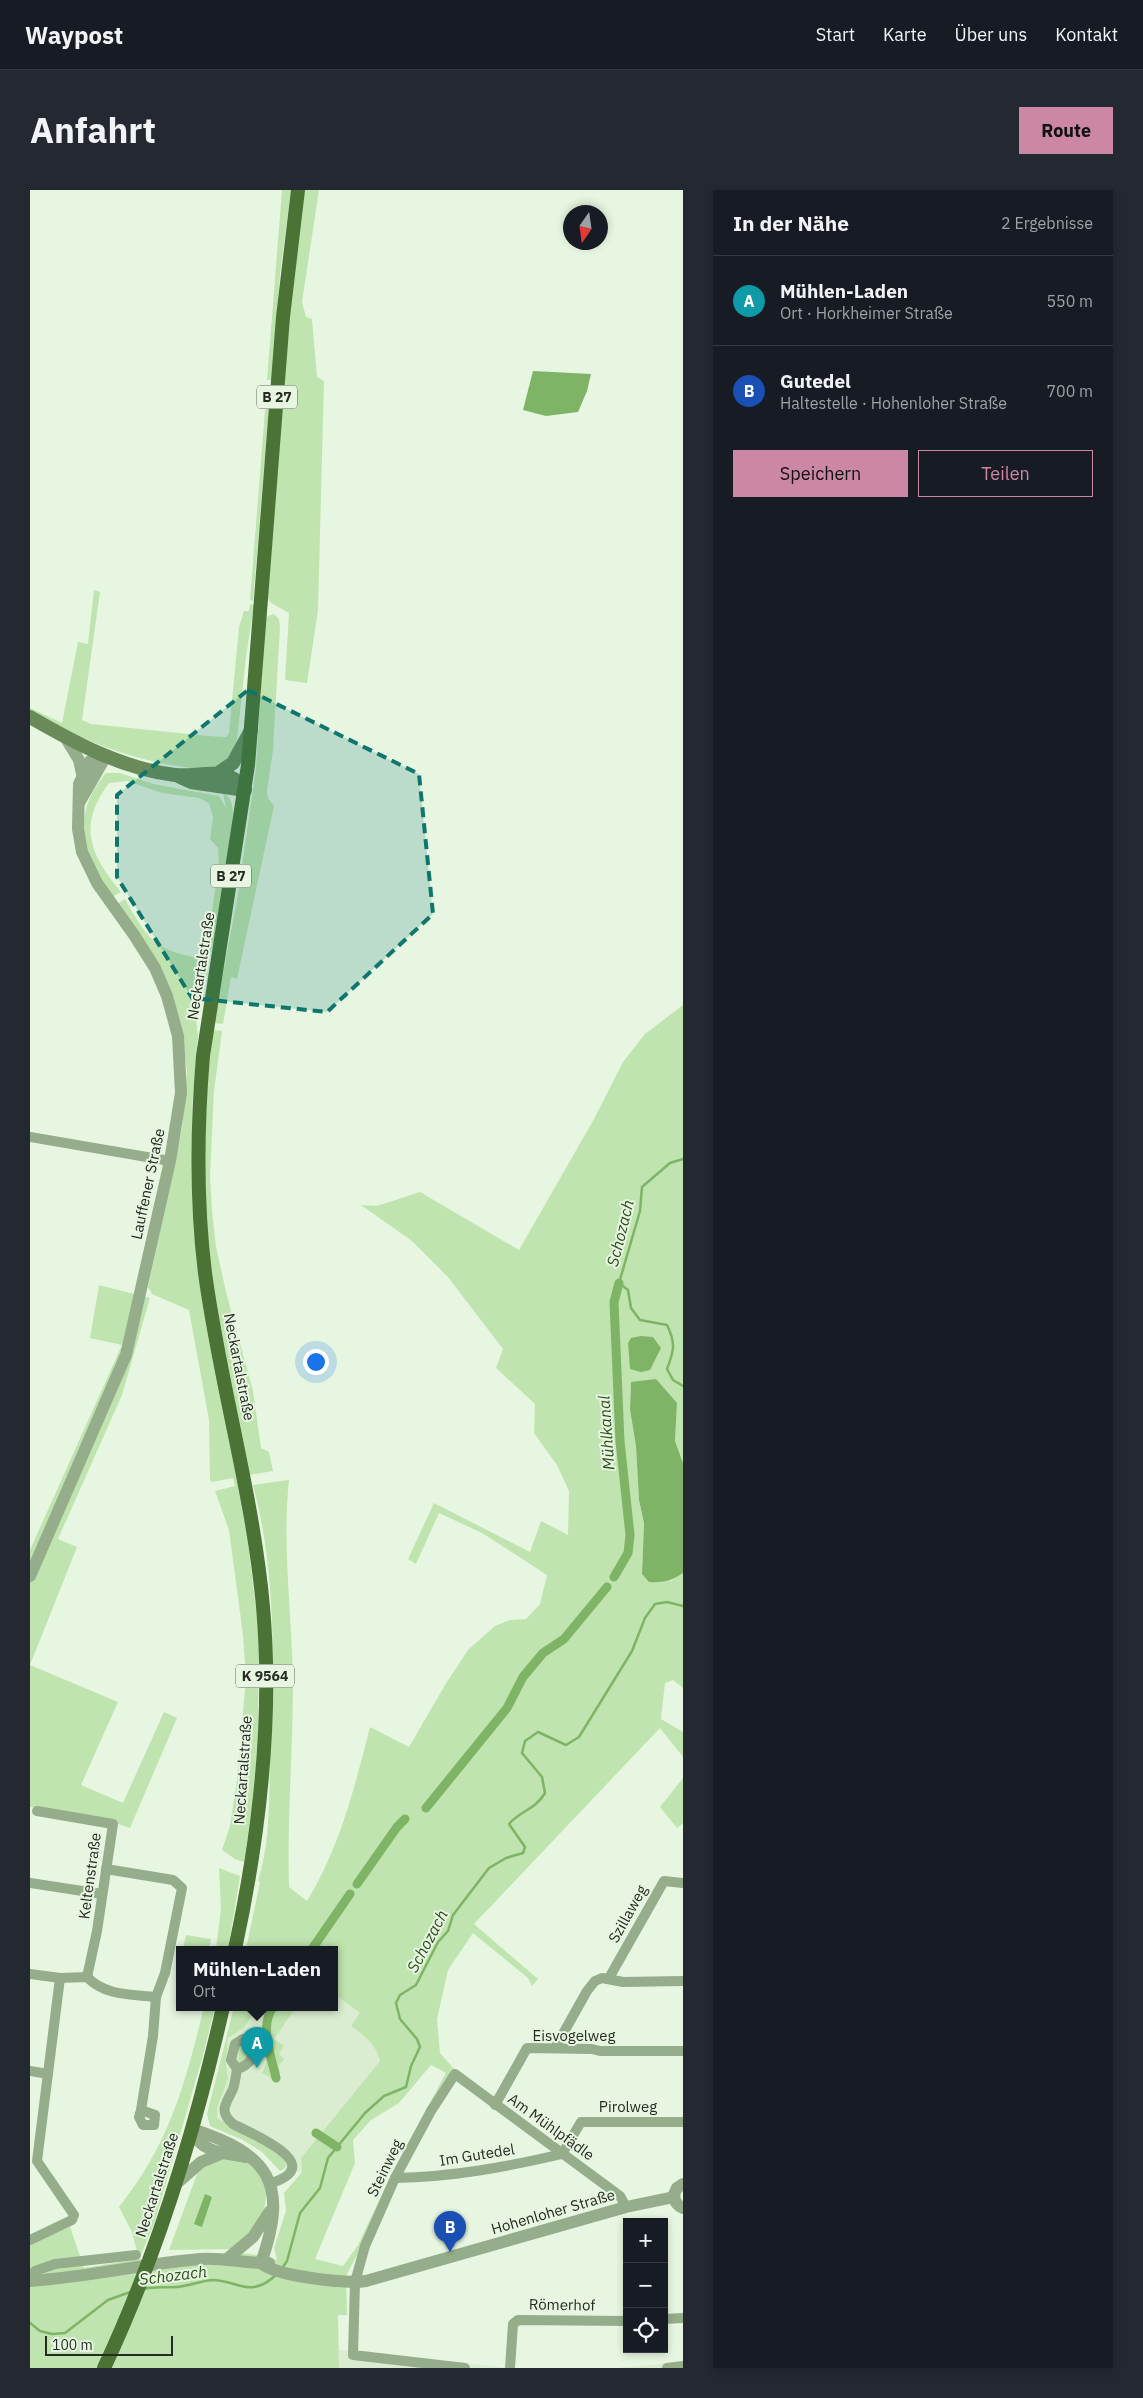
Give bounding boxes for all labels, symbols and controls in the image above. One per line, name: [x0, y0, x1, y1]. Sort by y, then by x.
text: Waypost: [25, 19, 123, 51]
text: Start: [816, 23, 855, 46]
text: Karte: [883, 23, 927, 46]
text: Über uns: [955, 23, 1027, 46]
text: Kontakt: [1055, 23, 1118, 46]
text: Anfahrt: [30, 107, 156, 153]
button: Route: [1019, 107, 1113, 154]
north arrow: [563, 205, 608, 250]
text: In der Nähe: [733, 209, 849, 237]
text: 2 Ergebnisse: [1001, 213, 1093, 233]
text: Mühlen-Laden: [780, 279, 908, 303]
text: A: [744, 291, 754, 311]
text: 550 m: [1046, 291, 1093, 311]
text: Ort · Horkheimer Straße: [780, 303, 953, 323]
text: Gutedel: [780, 369, 851, 393]
text: B: [744, 381, 754, 401]
text: 700 m: [1046, 381, 1093, 401]
road number: B 27: [257, 386, 297, 408]
text: Haltestelle · Hohenloher Straße: [780, 393, 1007, 413]
button: Speichern: [733, 450, 908, 497]
button: Teilen: [918, 450, 1093, 497]
road number: B 27: [211, 864, 251, 888]
street label: Neckartalstraße: [183, 911, 218, 1021]
street label: Lauffener Straße: [126, 1127, 169, 1241]
water label: Schozach: [602, 1198, 638, 1268]
street label: Neckartalstraße: [220, 1312, 259, 1422]
your location: [303, 1349, 329, 1375]
water label: Mühlkanal: [593, 1394, 619, 1471]
road number: K 9564: [236, 1664, 294, 1688]
street label: Neckartalstraße: [229, 1715, 256, 1825]
street label: Keltenstraße: [74, 1831, 105, 1920]
street label: Szillaweg: [604, 1881, 651, 1946]
water label: Schozach: [402, 1906, 452, 1976]
popup: [176, 1946, 338, 2011]
text: Mühlen-Laden: [193, 1957, 321, 1981]
text: Ort: [193, 1981, 216, 2001]
street label: Eisvogelweg: [533, 2026, 616, 2045]
pin: A: [241, 2027, 273, 2068]
street label: Am Mühlpfädle: [504, 2089, 598, 2164]
street label: Pirolweg: [599, 2097, 657, 2116]
street label: Neckartalstraße: [131, 2130, 182, 2240]
street label: Steinweg: [362, 2136, 407, 2200]
street label: Im Gutedel: [438, 2139, 516, 2170]
street label: Hohenloher Straße: [489, 2185, 617, 2238]
pin: B: [434, 2211, 466, 2252]
map controls: [623, 2218, 668, 2353]
button: +: [623, 2218, 668, 2263]
water label: Schozach: [138, 2261, 208, 2289]
button: −: [623, 2263, 668, 2308]
street label: Römerhof: [529, 2294, 595, 2315]
button: locate: [623, 2308, 668, 2353]
scale bar: [45, 2333, 172, 2356]
text: 100 m: [52, 2336, 93, 2354]

